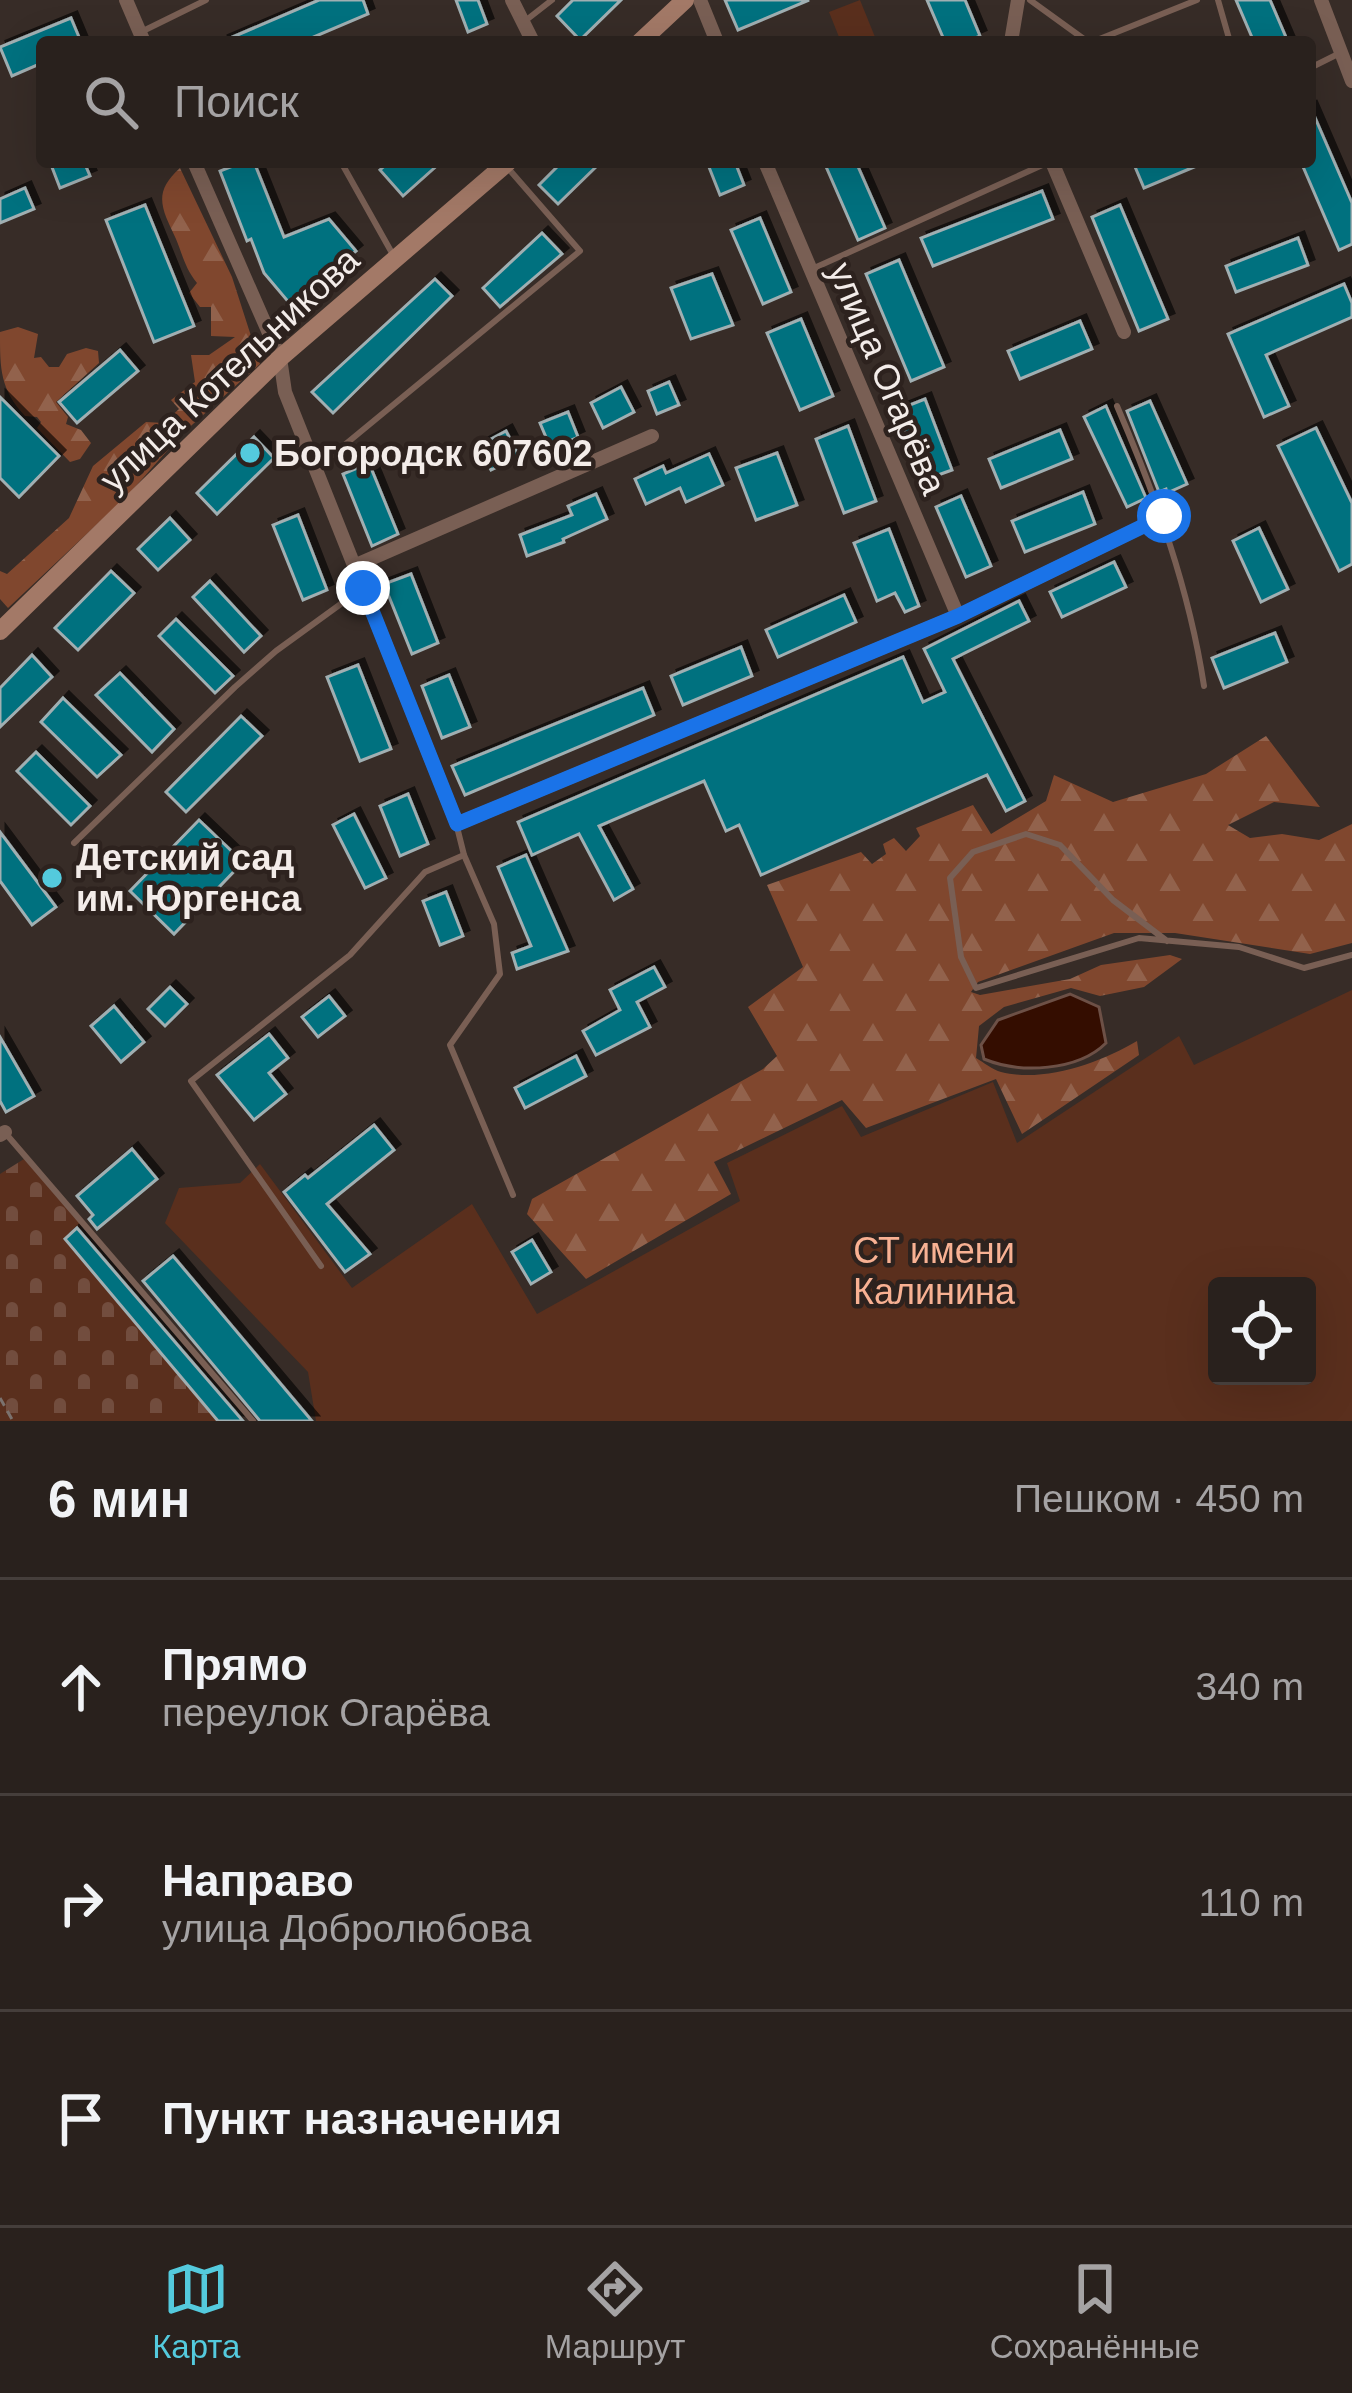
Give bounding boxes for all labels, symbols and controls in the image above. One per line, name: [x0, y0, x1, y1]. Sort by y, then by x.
search box: [36, 36, 1316, 168]
icon: search: [78, 69, 144, 135]
text: Поиск: [174, 76, 299, 127]
street label: улица Котельникова: [91, 238, 368, 500]
street label: улица Огарёва: [820, 256, 955, 501]
place label: Богородск 607602: [274, 433, 592, 474]
marker: Богородск 607602: [237, 440, 263, 466]
route start: [1137, 489, 1191, 543]
route end: [336, 561, 390, 615]
place label: Детский сад им. Юргенса: [76, 837, 302, 919]
marker: Детский сад им. Юргенса: [39, 865, 65, 891]
park label: СТ имени Калинина: [853, 1230, 1016, 1312]
map controls: [1208, 1277, 1316, 1385]
button: locate: [1208, 1277, 1316, 1385]
text: 6 мин: [48, 1471, 190, 1528]
text: Пешком · 450 m: [1014, 1477, 1304, 1520]
text: Прямо: [162, 1639, 308, 1690]
icon: ahead: [48, 1654, 114, 1720]
text: 340 m: [1196, 1665, 1304, 1708]
text: переулок Огарёва: [162, 1691, 490, 1734]
text: Направо: [162, 1855, 354, 1906]
icon: right: [48, 1870, 114, 1936]
text: 110 m: [1199, 1881, 1304, 1924]
text: улица Добролюбова: [162, 1907, 531, 1950]
icon: arrive: [48, 2086, 114, 2152]
text: Пункт назначения: [162, 2093, 562, 2144]
tab: Карта: [152, 2256, 240, 2366]
tab: Маршрут: [545, 2256, 685, 2366]
tab: Сохранённые: [990, 2256, 1200, 2366]

